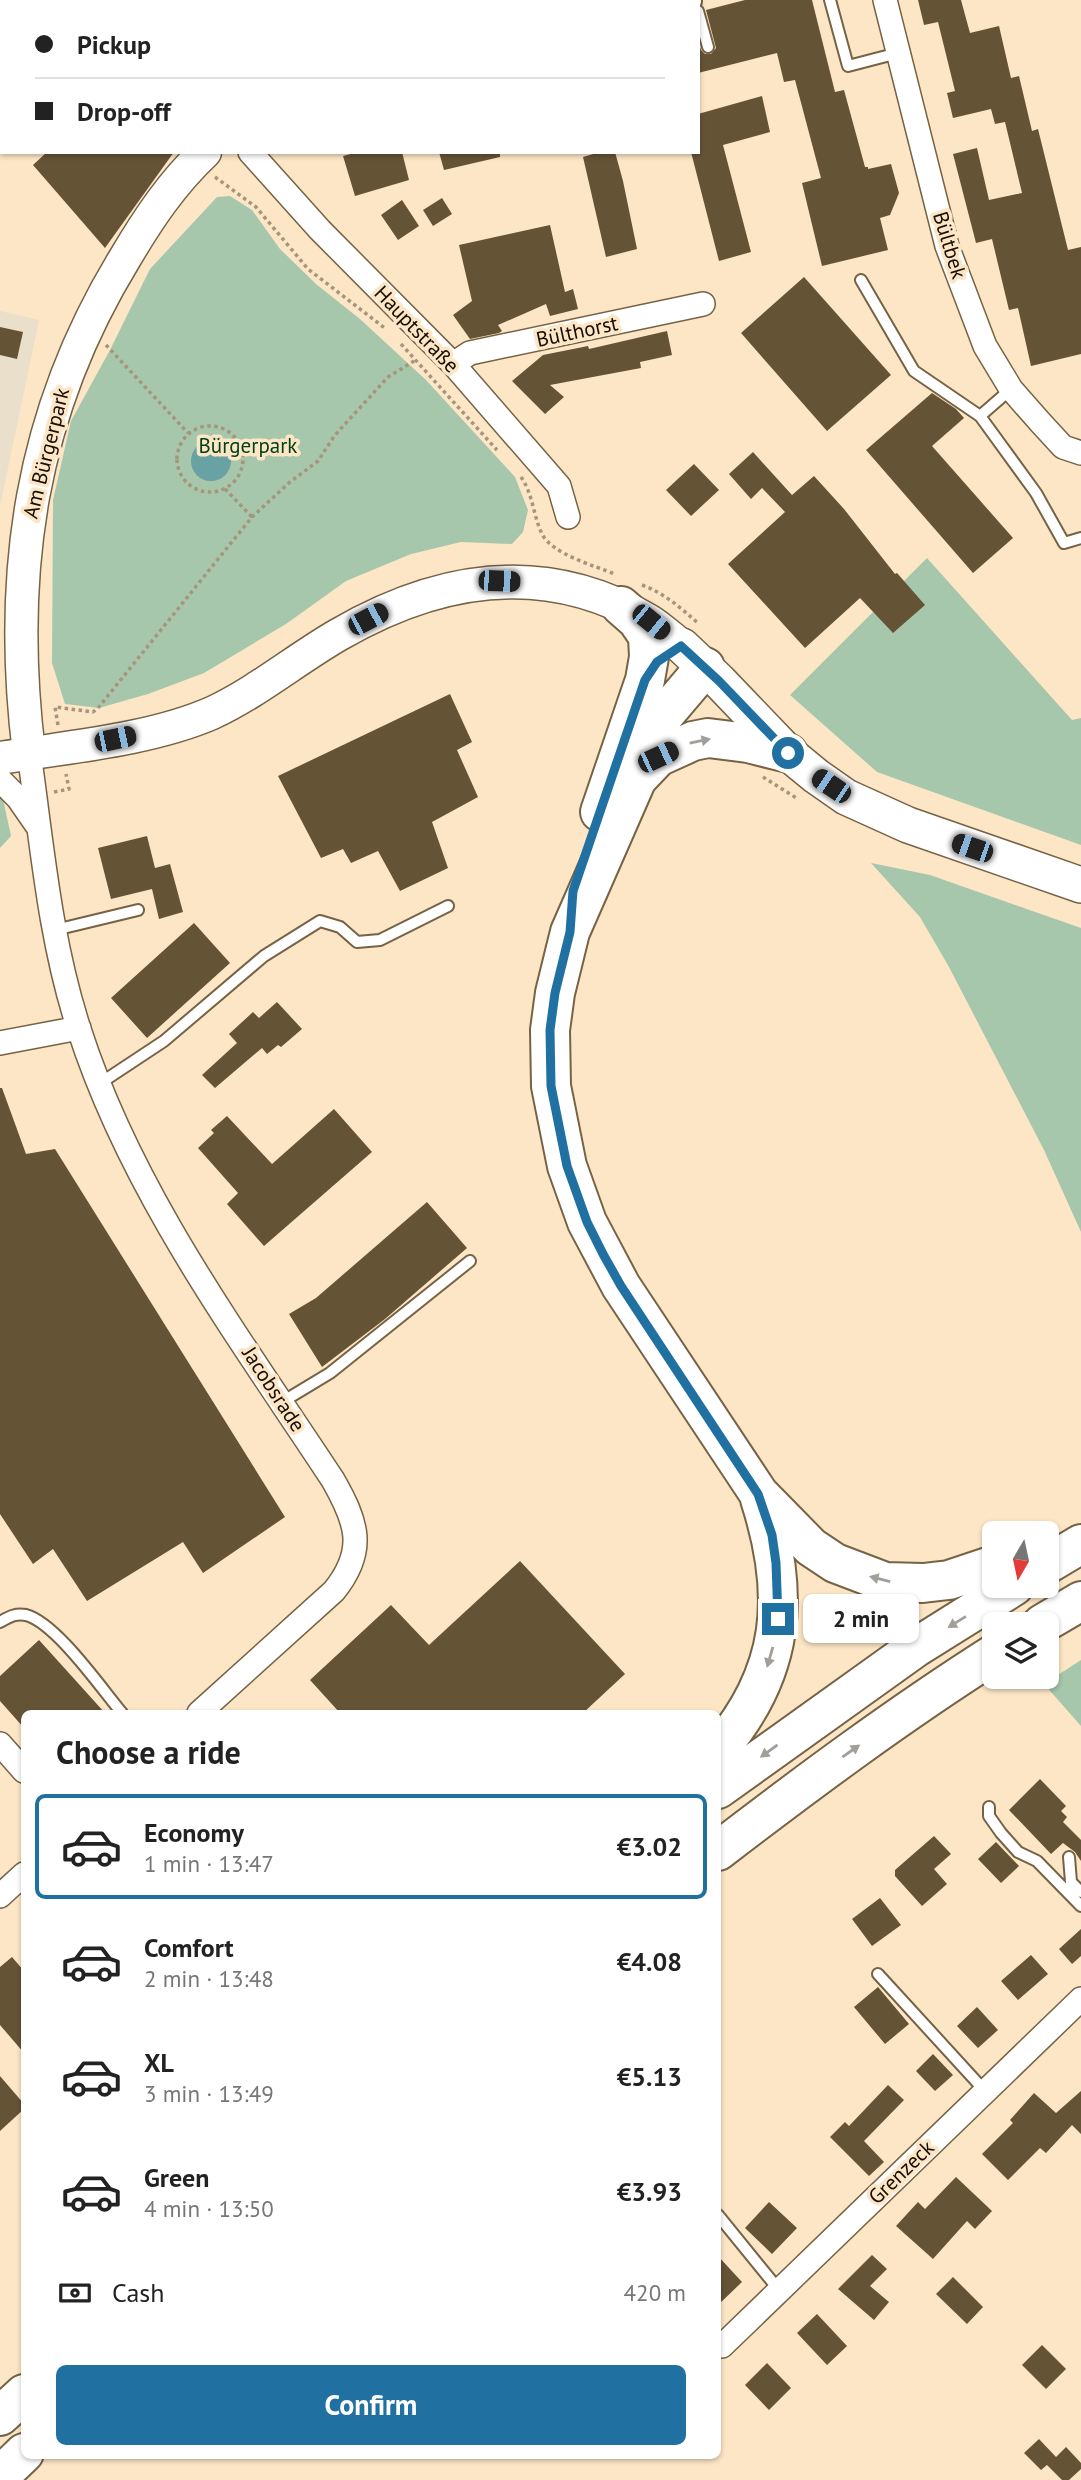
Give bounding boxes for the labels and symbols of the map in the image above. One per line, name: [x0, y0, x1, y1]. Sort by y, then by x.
street label: Bültbek: [927, 208, 973, 282]
street label: Hauptstraße: [369, 280, 465, 378]
street label: Bülthorst: [534, 309, 620, 353]
street label: Am Bürgerpark: [17, 385, 75, 521]
park label: Bürgerpark: [199, 432, 297, 459]
car: [478, 570, 521, 592]
car: [345, 600, 392, 638]
car: [629, 601, 674, 643]
car: [93, 724, 138, 754]
one-way arrow: [689, 735, 711, 746]
route start: [772, 737, 804, 769]
car: [635, 739, 682, 775]
car: [808, 766, 855, 806]
car: [949, 831, 996, 865]
street label: Jacobsrade: [236, 1340, 312, 1437]
north arrow: [982, 1521, 1059, 1598]
one-way arrow: [869, 1573, 891, 1584]
callout: 2 min: [802, 1594, 918, 1644]
route end: [762, 1603, 794, 1635]
one-way arrow: [947, 1615, 966, 1628]
one-way arrow: [765, 1647, 775, 1668]
one-way arrow: [760, 1743, 778, 1757]
one-way arrow: [842, 1745, 860, 1759]
street label: Grenzeck: [862, 2134, 940, 2210]

